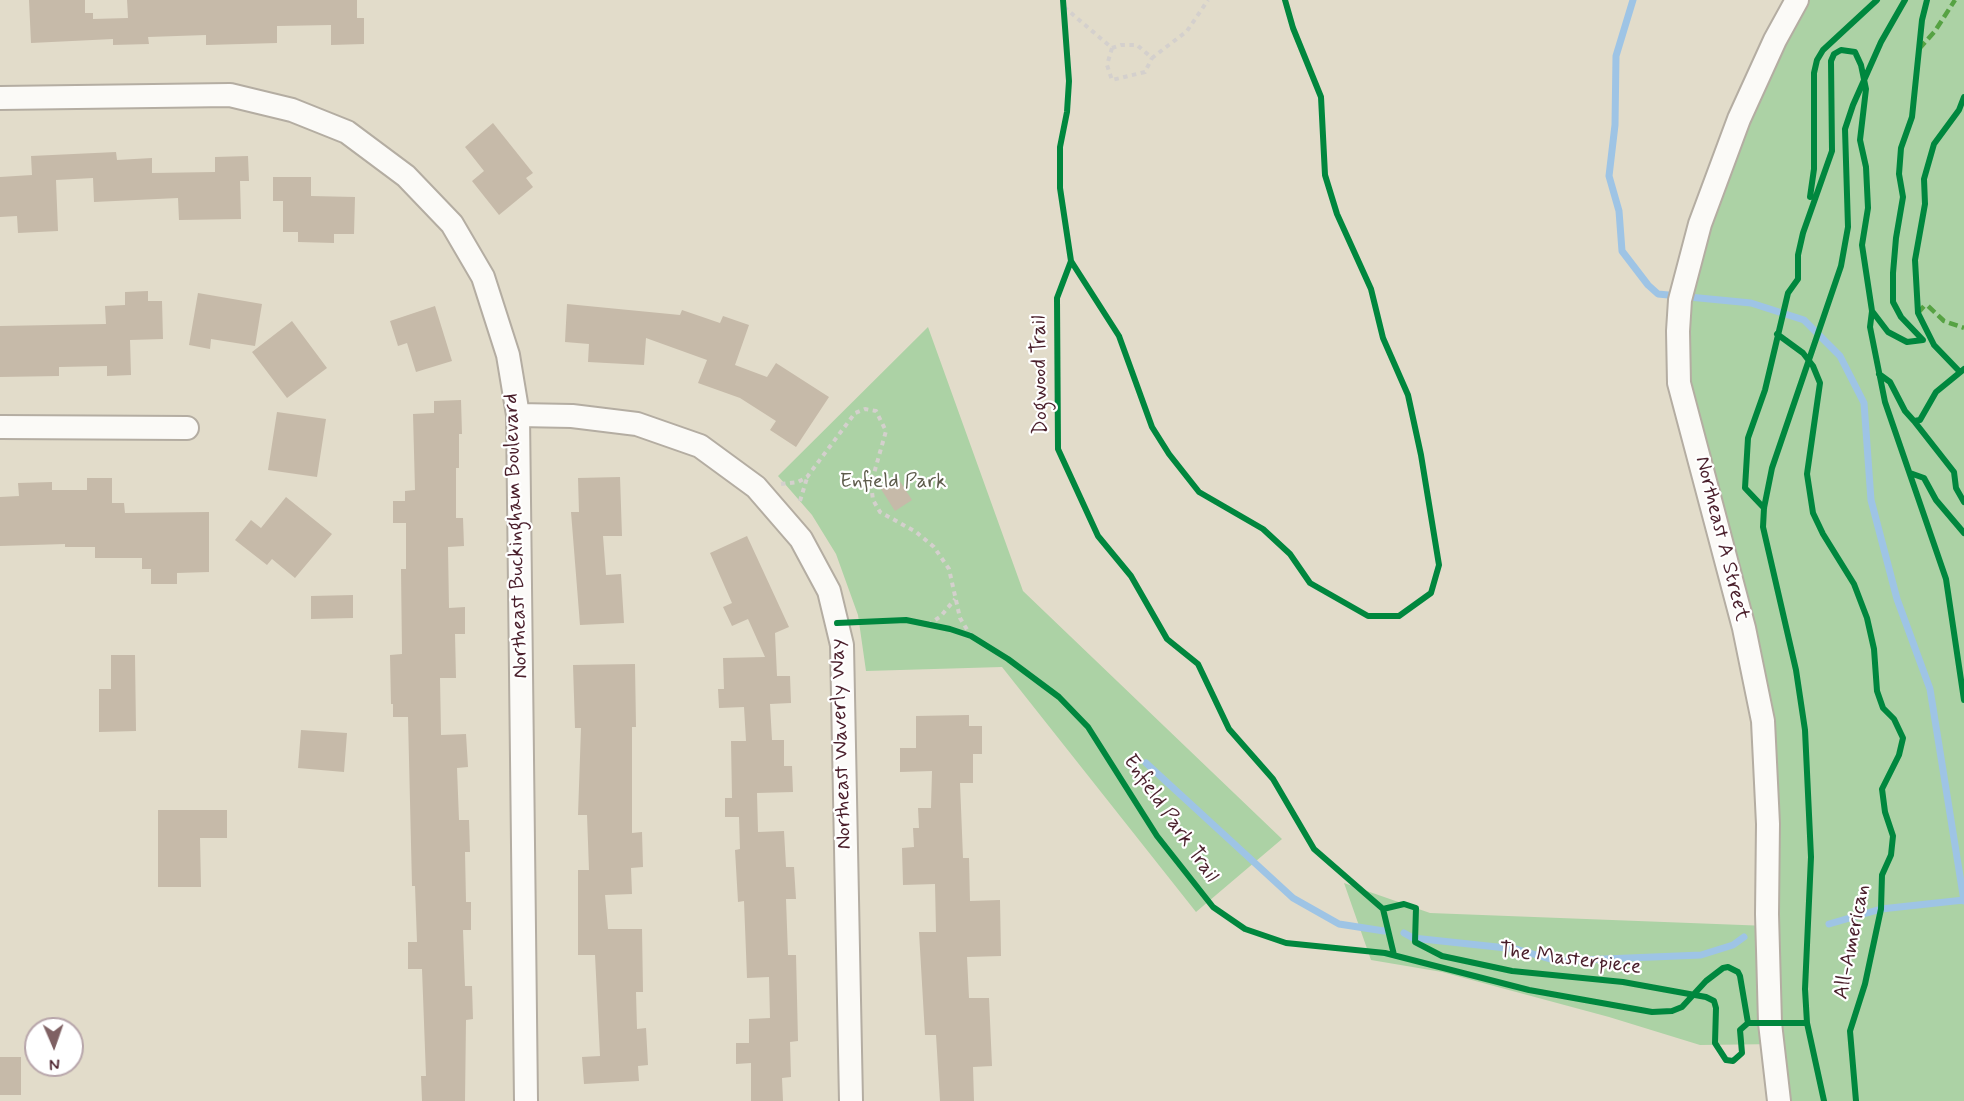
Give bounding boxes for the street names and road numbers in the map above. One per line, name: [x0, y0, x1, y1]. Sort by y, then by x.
street label: Dogwood Trail: [1027, 315, 1055, 435]
street label: Northeast Buckingham Boulevard: [499, 393, 535, 679]
street label: Northeast A Street: [1688, 454, 1754, 624]
street label: Northeast Waverly Way: [826, 638, 858, 850]
street label: Enfield Park Trail: [1117, 750, 1223, 888]
street label: All-American: [1830, 882, 1876, 1002]
street label: The Masterpiece: [1498, 939, 1642, 981]

